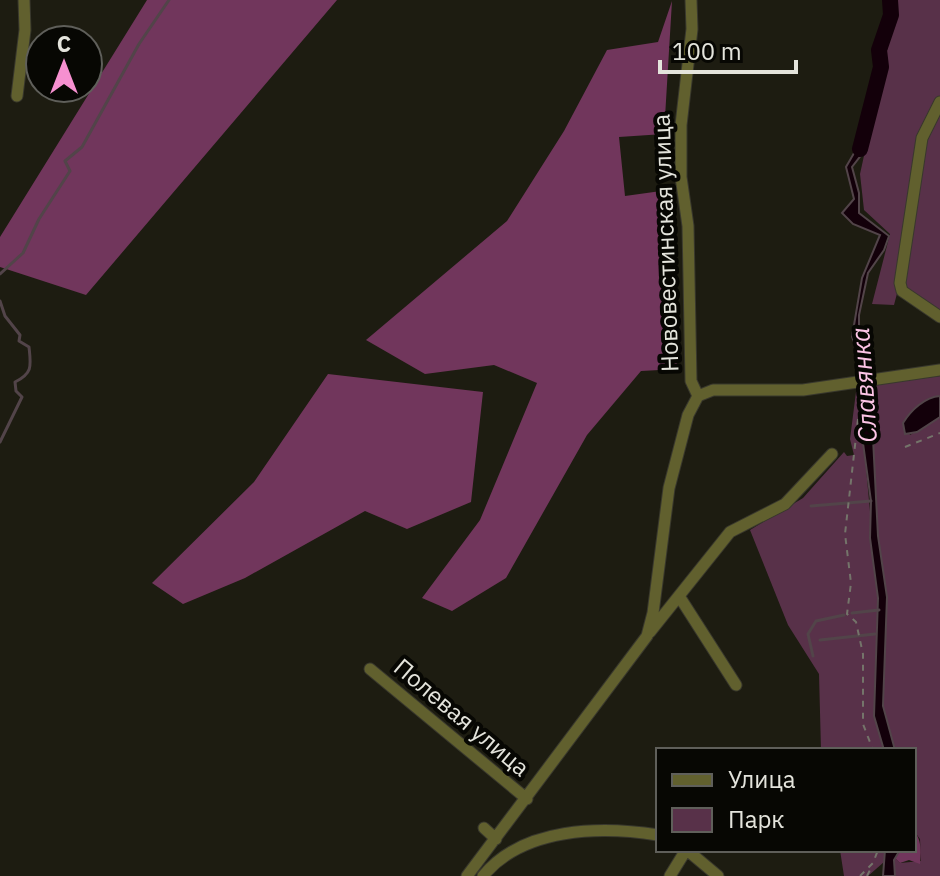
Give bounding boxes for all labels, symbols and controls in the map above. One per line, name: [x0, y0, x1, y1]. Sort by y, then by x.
north arrow: [24, 24, 104, 104]
scale bar: [660, 24, 796, 74]
text: С: [57, 29, 71, 58]
text: 100 m: [672, 35, 742, 67]
street label: Нововестинская улица: [644, 113, 685, 373]
water label: Славянка: [842, 326, 884, 444]
street label: Полевая улица: [387, 651, 537, 783]
legend: [656, 748, 916, 852]
text: Улица: [728, 763, 796, 795]
text: Парк: [728, 803, 785, 835]

